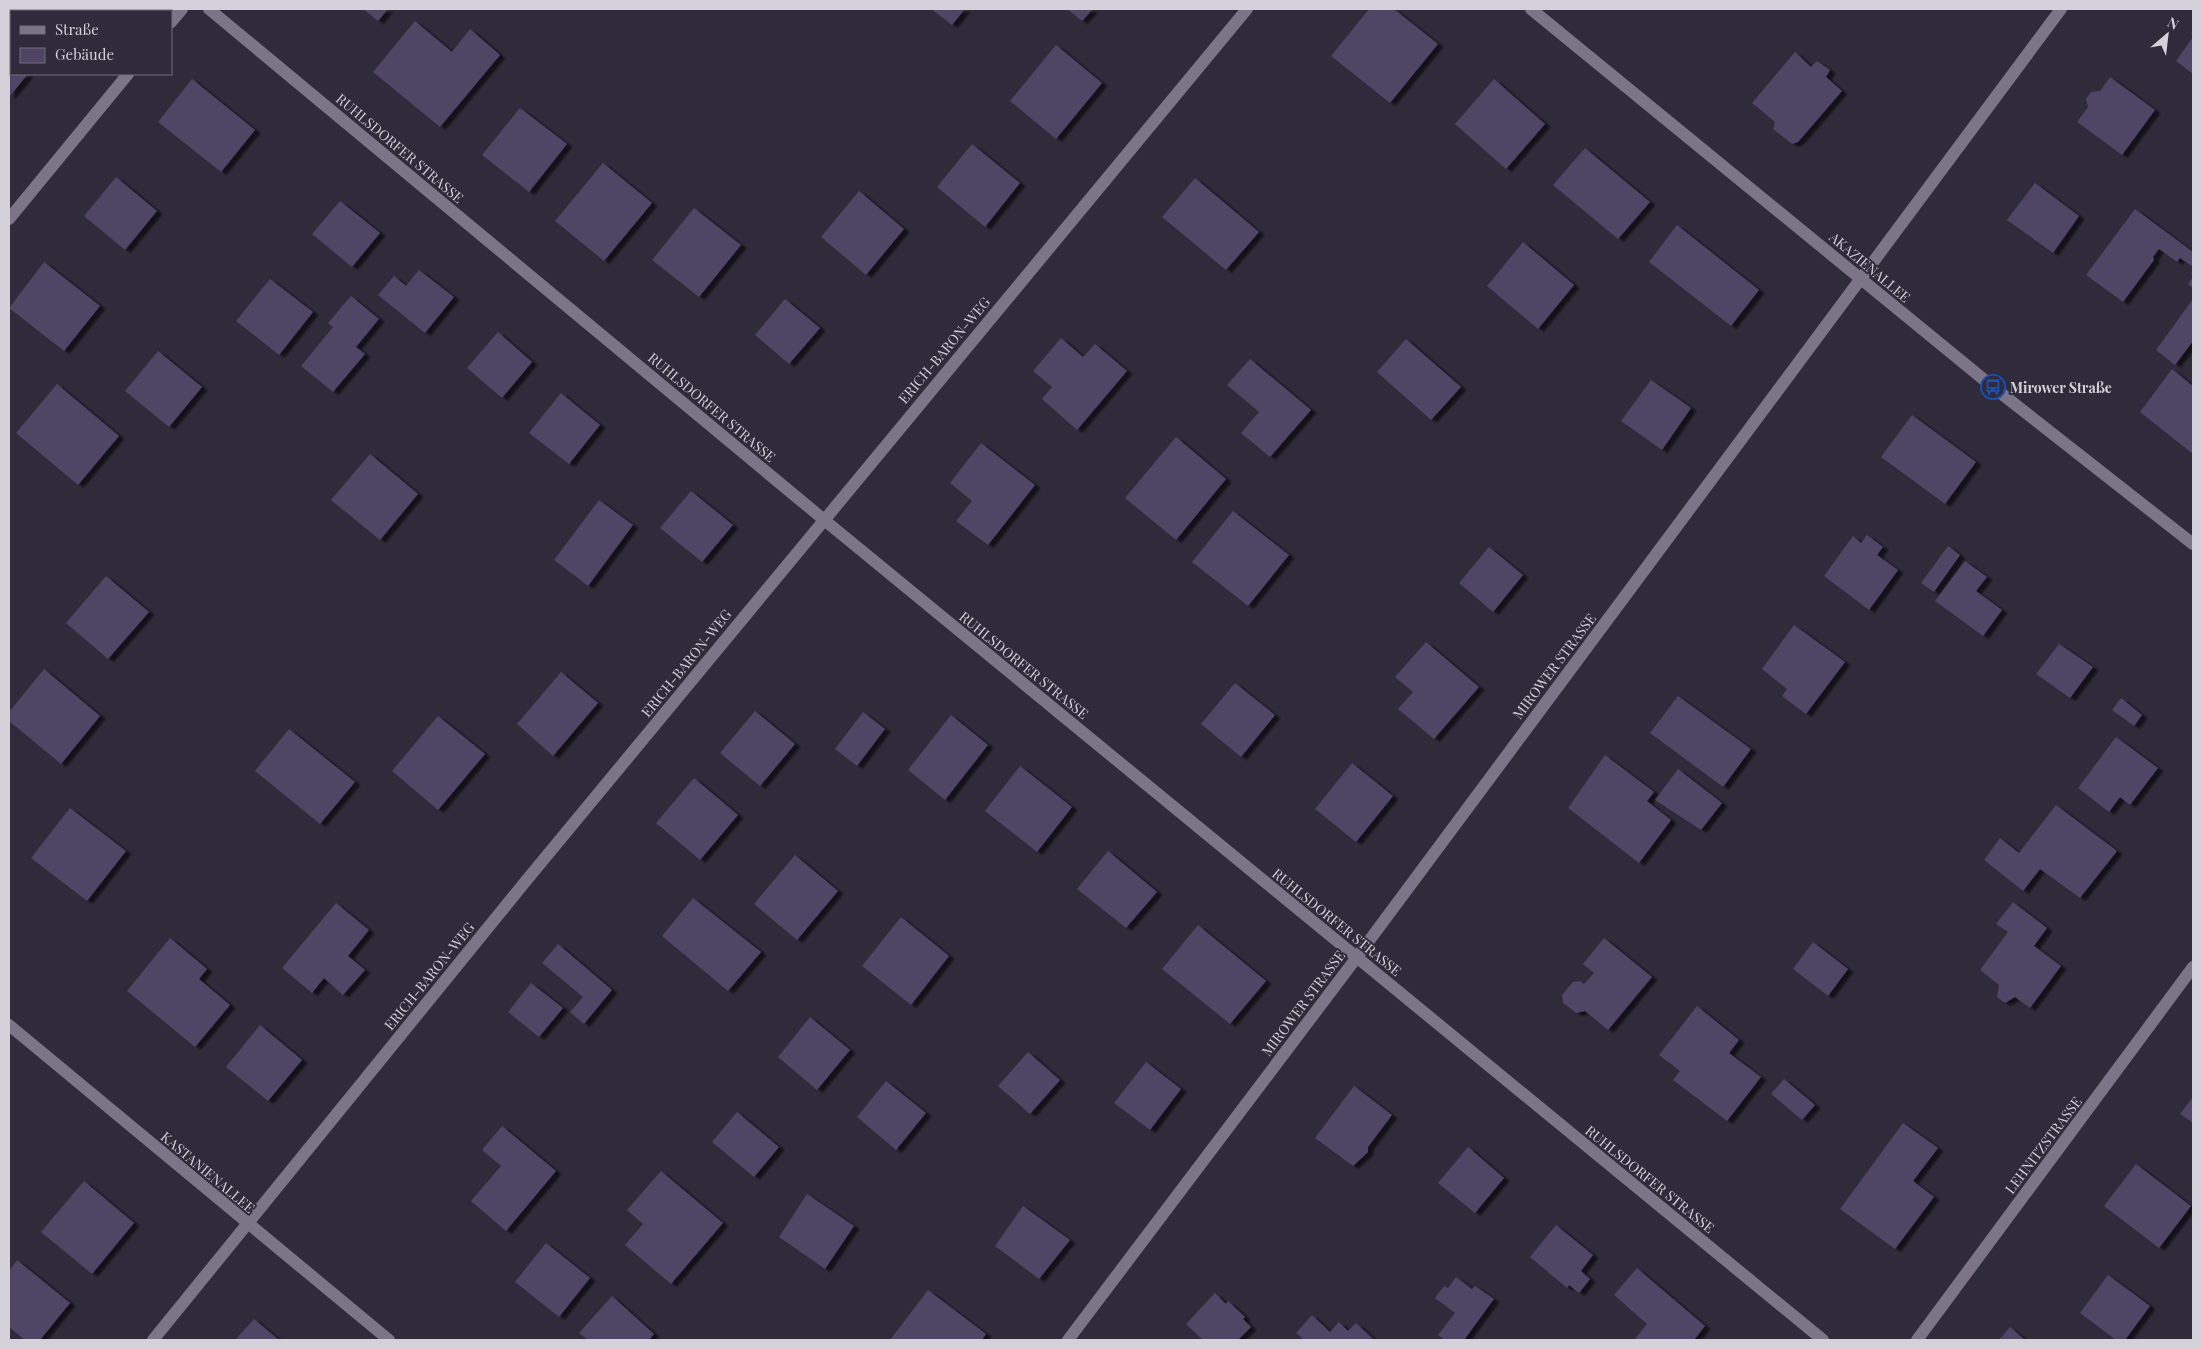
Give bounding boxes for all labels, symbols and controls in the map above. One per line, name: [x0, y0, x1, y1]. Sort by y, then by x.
legend: [10, 10, 172, 75]
north arrow: [2142, 10, 2192, 60]
text: N: [2164, 12, 2182, 34]
text: Straße: [55, 19, 99, 39]
text: Gebäude: [55, 44, 114, 64]
street label: RUHLSDORFER STRASSE: [332, 89, 468, 207]
street label: AKAZIENALLEE: [1825, 227, 1914, 306]
street label: ERICH-BARON-WEG: [894, 293, 994, 407]
street label: RUHLSDORFER STRASSE: [644, 348, 780, 466]
bus stop icon: Mirower Straße: [1980, 374, 2006, 400]
place label: Mirower Straße: [2010, 378, 2112, 397]
street label: ERICH-BARON-WEG: [637, 605, 735, 721]
street label: RUHLSDORFER STRASSE: [955, 607, 1093, 723]
street label: MIROWER STRASSE: [1508, 609, 1600, 723]
street label: RUHLSDORFER STRASSE: [1268, 864, 1406, 980]
street label: ERICH-BARON-WEG: [380, 918, 478, 1034]
street label: MIROWER STRASSE: [1257, 946, 1349, 1060]
street label: LEHNITZSTRASSE: [2000, 1093, 2086, 1197]
street label: RUHLSDORFER STRASSE: [1581, 1121, 1719, 1237]
street label: KASTANIENALLEE: [157, 1127, 259, 1217]

